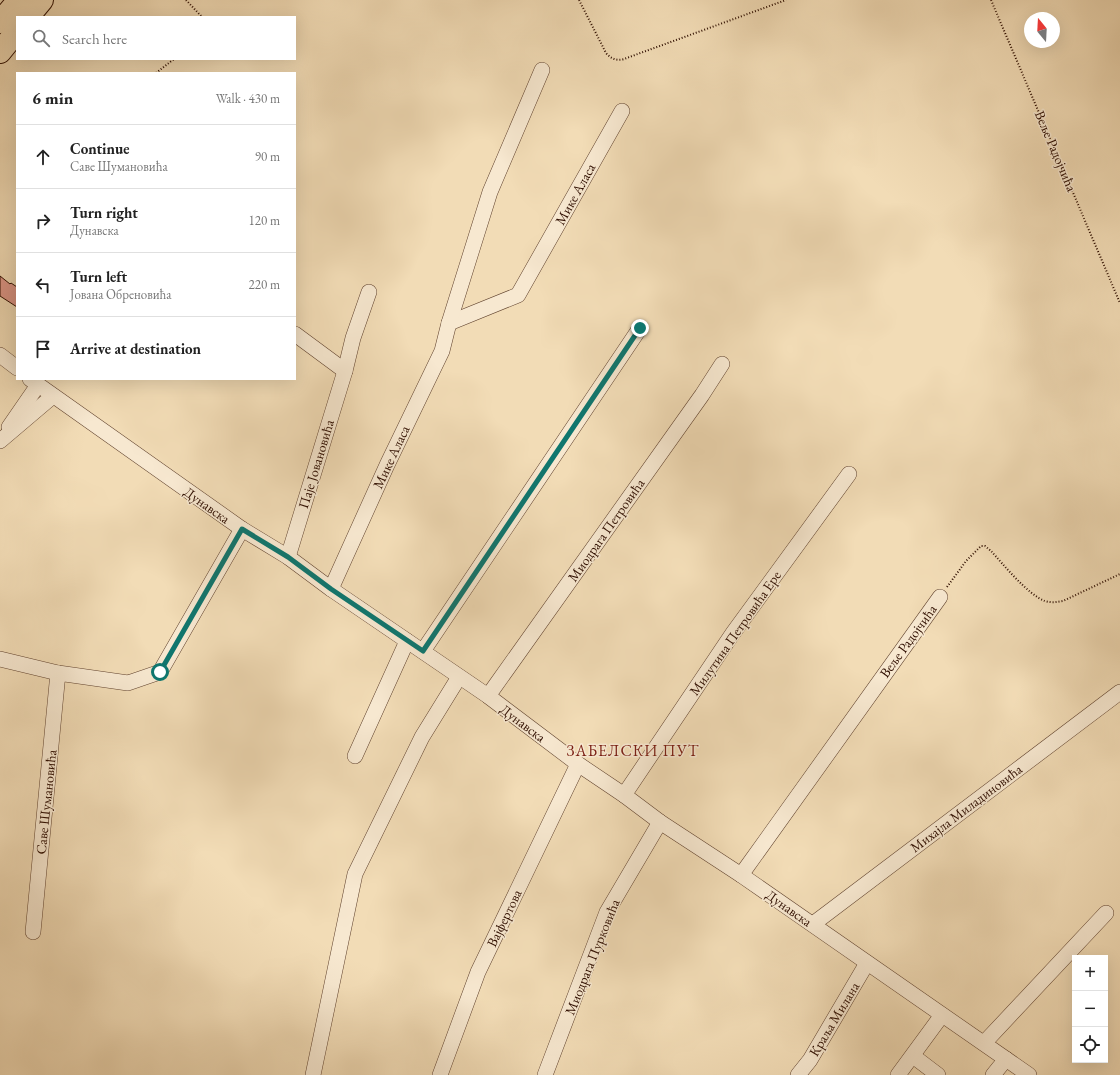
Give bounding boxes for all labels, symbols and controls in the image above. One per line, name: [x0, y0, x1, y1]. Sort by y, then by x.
north arrow: [1024, 12, 1060, 48]
search box: [16, 16, 296, 60]
icon: search: [30, 27, 52, 49]
text: Search here: [62, 29, 127, 48]
text: 6 min: [32, 87, 73, 109]
text: Walk · 430 m: [216, 90, 280, 107]
street label: Веље Радојчића: [1031, 108, 1081, 195]
text: Continue: [70, 139, 130, 158]
icon: ahead: [32, 146, 54, 168]
text: 90 m: [255, 148, 280, 165]
text: Саве Шумановића: [70, 158, 168, 175]
street label: Мике Аласа: [551, 160, 599, 228]
text: Turn right: [70, 203, 138, 222]
icon: right: [32, 210, 54, 232]
text: 120 m: [249, 212, 280, 229]
text: Дунавска: [70, 222, 119, 239]
text: Turn left: [70, 267, 127, 286]
icon: left: [32, 274, 54, 296]
text: 220 m: [249, 276, 280, 293]
text: Јована Обреновића: [70, 286, 172, 303]
route end: [631, 319, 649, 337]
icon: arrive: [32, 338, 54, 360]
text: Arrive at destination: [70, 339, 201, 358]
street label: Паје Јовановића: [294, 417, 338, 511]
street label: Мике Аласа: [369, 422, 414, 492]
street label: Миодрага Петровића: [564, 475, 649, 585]
street label: Дунавска: [180, 483, 234, 528]
street label: Милутина Петровића Ере: [685, 567, 785, 699]
street label: Веље Радојчића: [875, 601, 941, 681]
route start: [151, 663, 169, 681]
street label: Дунавска: [497, 700, 550, 746]
district label: ЗАБЕЛСКИ ПУТ: [566, 740, 700, 761]
street label: Саве Шумановића: [32, 748, 60, 855]
street label: Михајла Миладиновића: [906, 760, 1026, 856]
street label: Вајфертова: [482, 886, 526, 950]
street label: Дунавска: [762, 886, 816, 931]
street label: Миодрага Пурковића: [561, 896, 624, 1018]
map controls: [1072, 955, 1108, 1063]
button: +: [1072, 955, 1108, 991]
street label: Краља Милана: [805, 978, 864, 1060]
button: −: [1072, 991, 1108, 1027]
button: locate: [1072, 1027, 1108, 1063]

